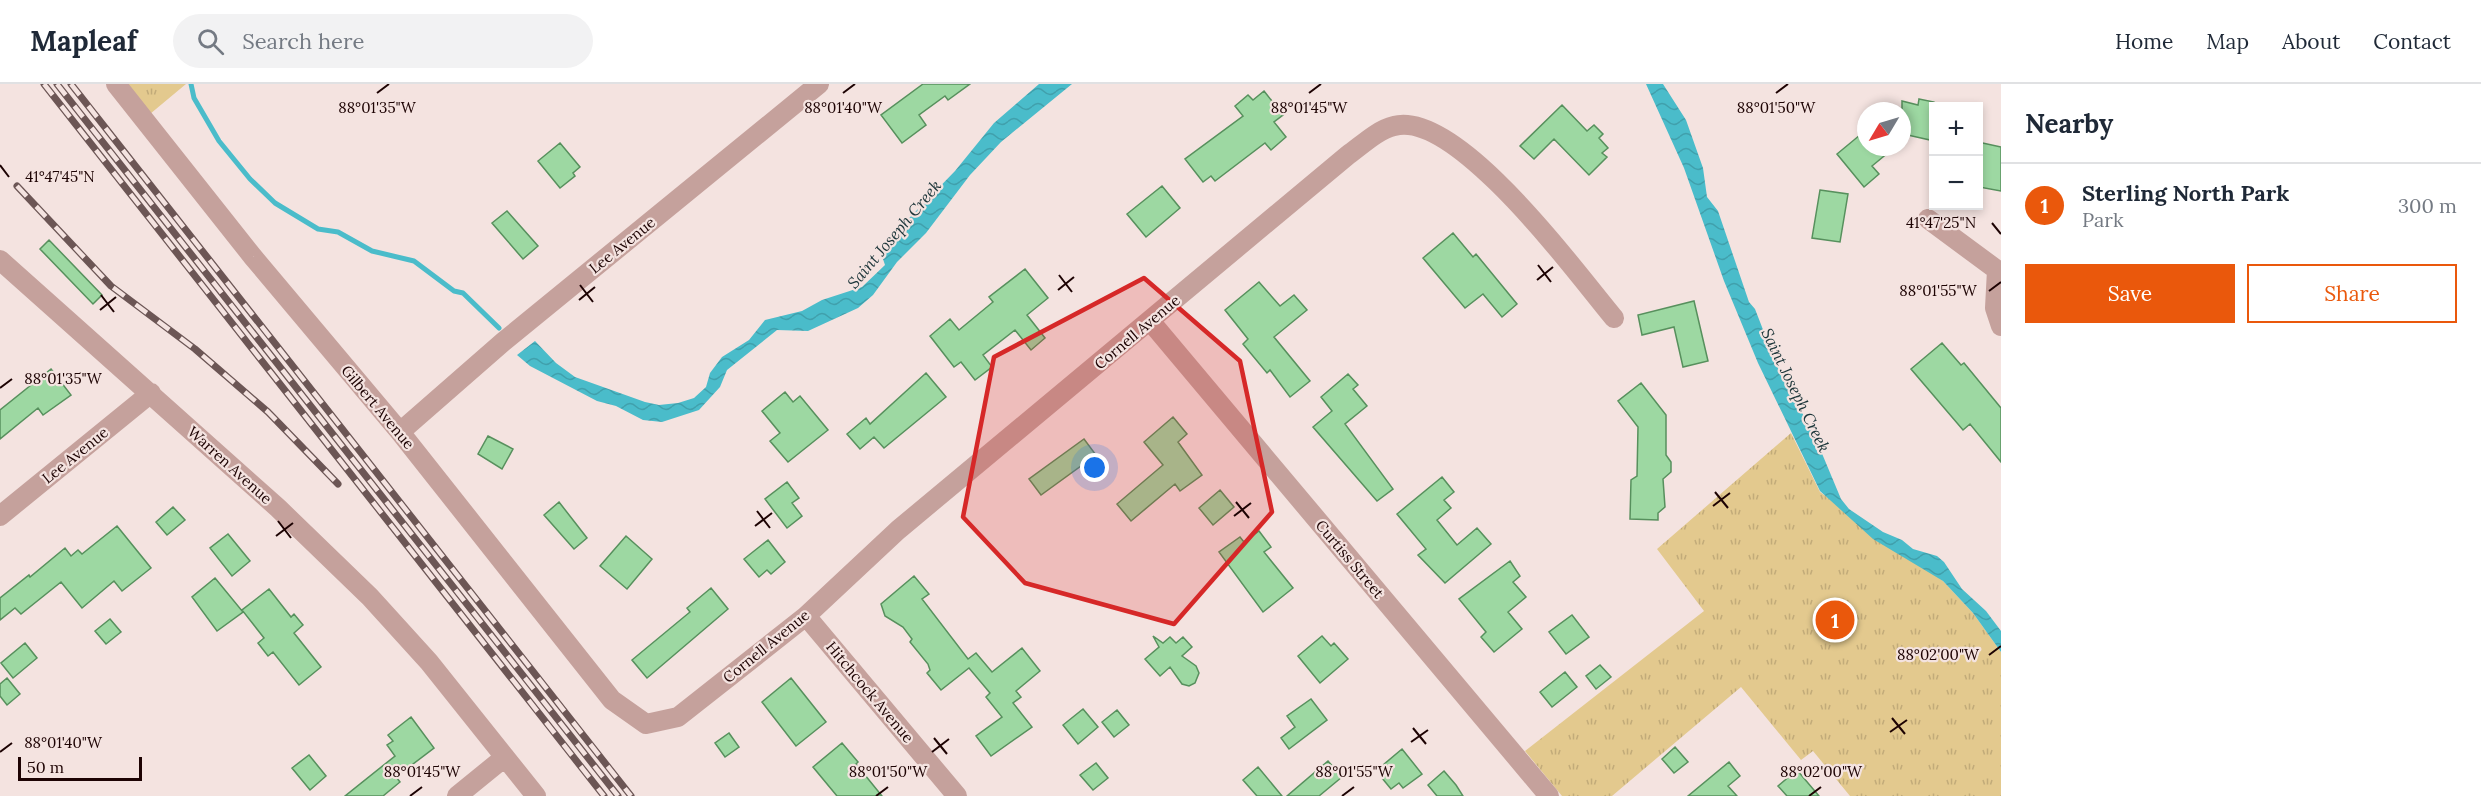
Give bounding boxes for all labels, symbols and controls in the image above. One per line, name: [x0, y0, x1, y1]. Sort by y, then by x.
search box: [173, 14, 593, 68]
text: Mapleaf: [30, 23, 137, 59]
icon: search: [194, 25, 227, 58]
text: Search here: [242, 27, 364, 55]
text: Home: [2115, 28, 2173, 55]
text: Map: [2206, 28, 2249, 55]
text: About: [2282, 28, 2340, 55]
text: Contact: [2373, 28, 2451, 55]
text: 88°01'35"W: [338, 98, 417, 117]
text: 88°01'40"W: [804, 98, 883, 117]
text: 88°01'45"W: [1271, 98, 1348, 117]
text: 88°01'50"W: [1737, 98, 1816, 117]
north arrow: [1857, 102, 1911, 156]
map controls: [1929, 102, 1983, 210]
button: +: [1929, 102, 1983, 156]
text: Nearby: [2025, 107, 2113, 140]
button: −: [1929, 156, 1983, 210]
text: 41°47'45"N: [25, 167, 95, 186]
water label: Saint Joseph Creek: [843, 176, 945, 292]
text: Sterling North Park: [2082, 179, 2289, 207]
text: 1: [2040, 193, 2049, 218]
text: 300 m: [2398, 193, 2457, 218]
text: Park: [2082, 207, 2124, 232]
street label: Lee Avenue: [585, 213, 659, 277]
text: 41°47'25"N: [1906, 213, 1976, 232]
button: Save: [2025, 264, 2235, 323]
button: Share: [2247, 264, 2457, 323]
text: 88°01'55"W: [1899, 281, 1978, 300]
street label: Cornell Avenue: [1090, 291, 1184, 373]
water label: Saint Joseph Creek: [1757, 325, 1835, 455]
street label: Gilbert Avenue: [337, 361, 419, 453]
text: 88°01'35"W: [24, 369, 103, 388]
street label: Warren Avenue: [184, 422, 276, 508]
street label: Lee Avenue: [38, 423, 112, 487]
your location: [1080, 453, 1109, 482]
street label: Curtiss Street: [1312, 516, 1388, 602]
pin: 1: [1816, 598, 1854, 642]
street label: Cornell Avenue: [719, 605, 813, 687]
street label: Hitchcock Avenue: [822, 637, 918, 747]
text: 88°02'00"W: [1897, 645, 1980, 664]
text: 88°01'40"W: [24, 733, 103, 752]
scale bar: [18, 754, 142, 782]
text: 50 m: [27, 757, 64, 777]
text: 88°01'45"W: [384, 762, 461, 781]
text: 88°01'50"W: [849, 762, 928, 781]
text: 88°01'55"W: [1315, 762, 1394, 781]
text: 88°02'00"W: [1780, 762, 1863, 781]

